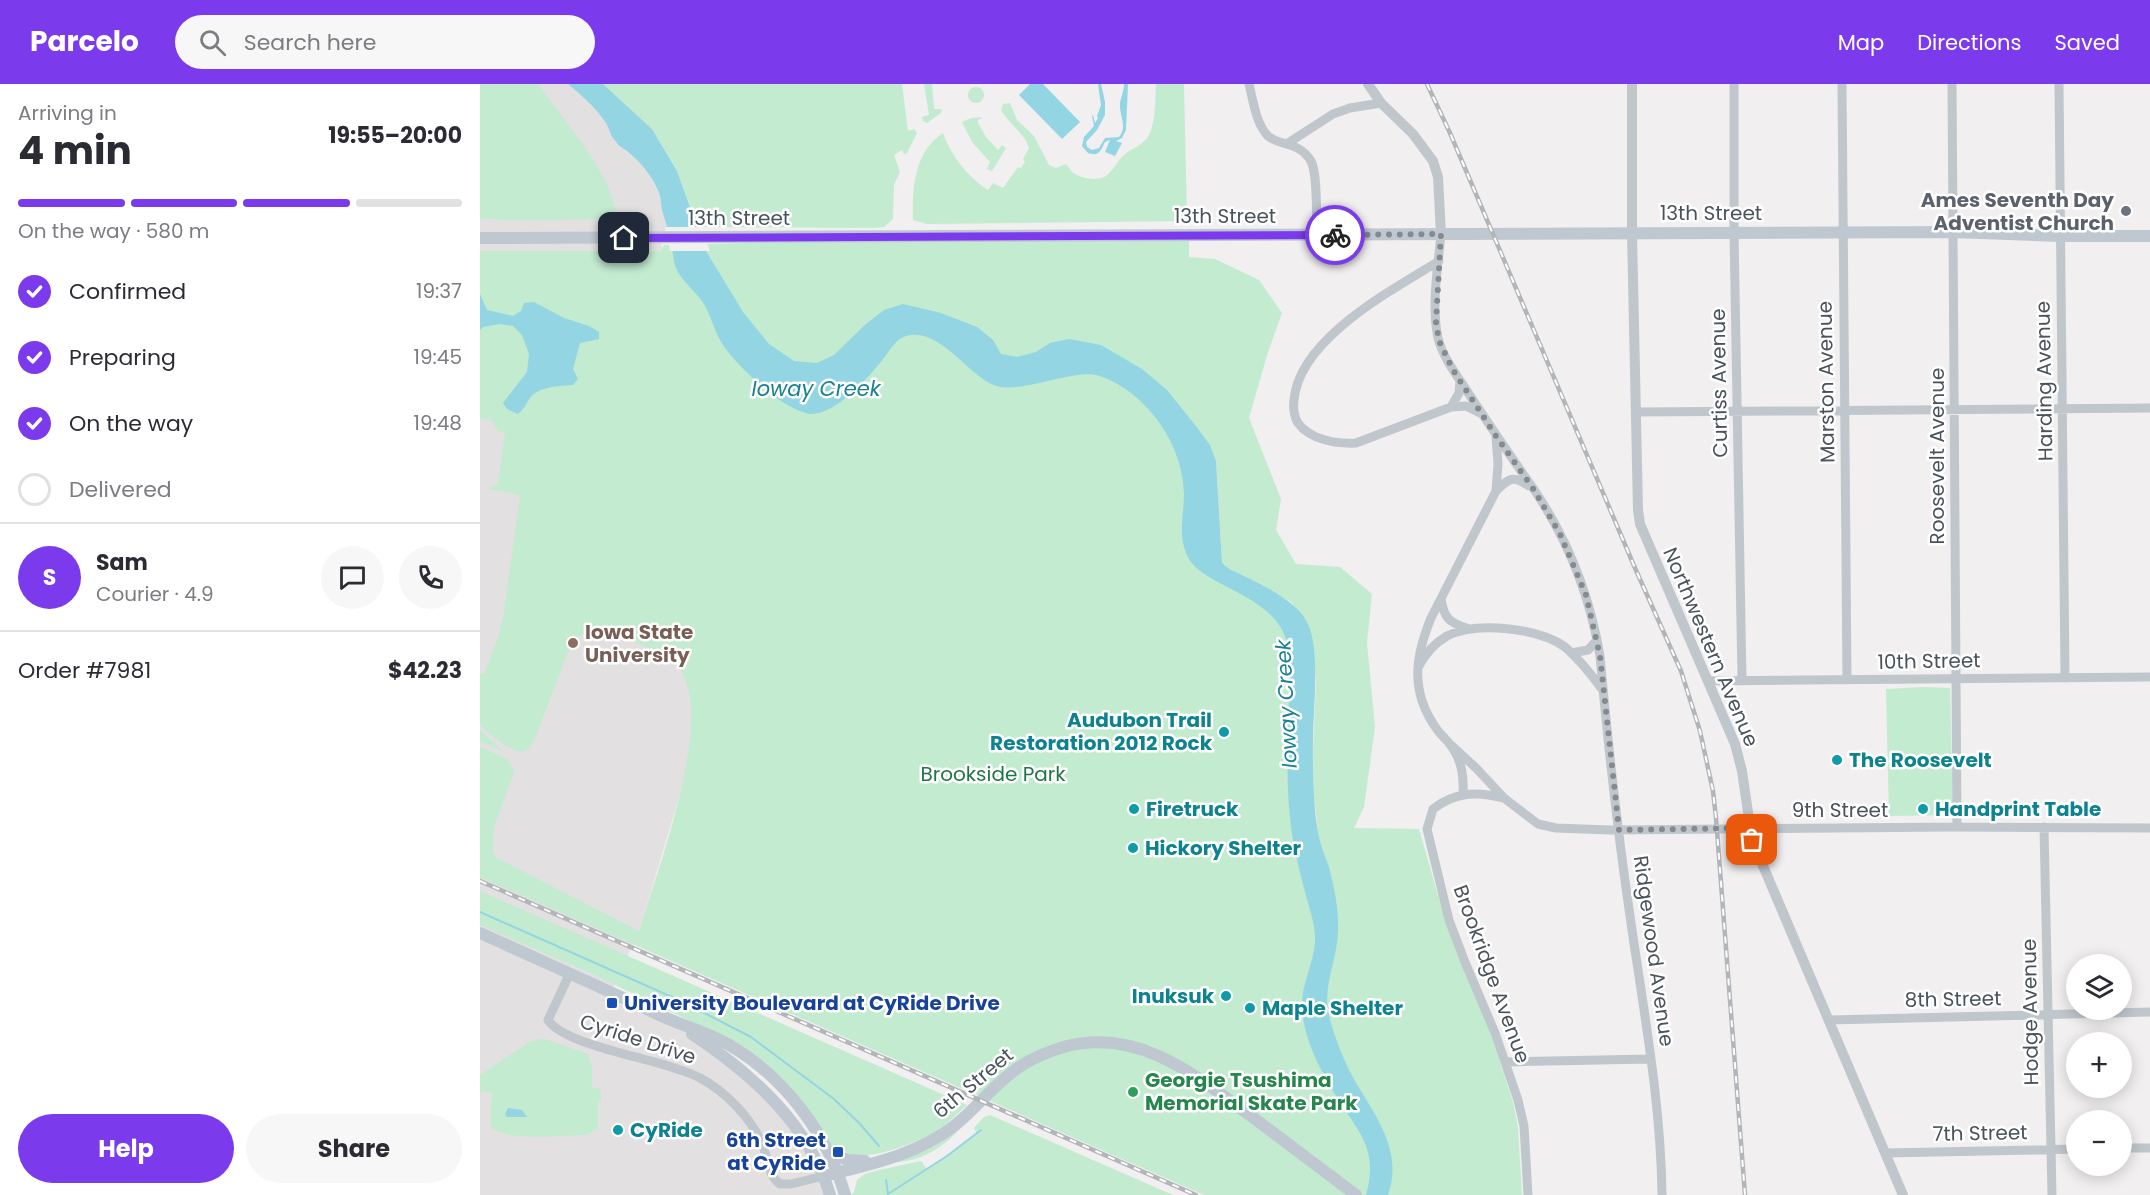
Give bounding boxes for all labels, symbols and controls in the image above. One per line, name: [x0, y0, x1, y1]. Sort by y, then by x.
search box: [175, 15, 595, 69]
text: Parcelo: [30, 22, 139, 61]
icon: search: [196, 26, 229, 59]
text: Search here: [244, 27, 376, 58]
text: Map: [1838, 28, 1884, 57]
text: Directions: [1917, 28, 2021, 57]
text: Saved: [2054, 28, 2120, 57]
text: Arriving in: [18, 99, 117, 127]
text: 19:55–20:00: [328, 120, 462, 151]
text: 4 min: [18, 123, 132, 178]
place label: Ames Seventh Day Adventist Church: [1921, 186, 2114, 237]
street label: 13th Street: [1660, 199, 1762, 227]
street label: 13th Street: [1174, 202, 1276, 230]
street label: 13th Street: [688, 204, 790, 232]
marker: Ames Seventh Day Adventist Church: [2119, 204, 2133, 218]
courier: [1305, 205, 1365, 265]
pin: [598, 212, 649, 263]
text: On the way · 580 m: [18, 217, 209, 245]
icon: bike: [1319, 219, 1352, 252]
icon: home: [607, 221, 640, 254]
icon: check: [18, 275, 51, 308]
text: Confirmed: [69, 276, 186, 307]
text: 19:37: [416, 277, 462, 305]
street label: Marston Avenue: [1811, 301, 1841, 463]
street label: Harding Avenue: [2029, 301, 2059, 461]
street label: Curtiss Avenue: [1704, 308, 1734, 458]
icon: check: [18, 341, 51, 374]
text: Preparing: [69, 342, 176, 373]
text: 19:45: [414, 343, 462, 371]
street label: Roosevelt Avenue: [1923, 368, 1951, 544]
water label: Ioway Creek: [751, 374, 882, 403]
icon: check: [18, 407, 51, 440]
text: On the way: [69, 408, 193, 439]
text: 19:48: [414, 409, 462, 437]
text: Delivered: [69, 474, 172, 505]
street label: Northwestern Avenue: [1656, 543, 1766, 751]
button: chat: [321, 546, 384, 609]
button: phone: [399, 546, 462, 609]
text: Sam: [96, 547, 148, 578]
text: S: [43, 562, 56, 593]
text: Courier · 4.9: [96, 580, 214, 608]
place label: Iowa State University: [585, 618, 693, 669]
marker: Iowa State University: [566, 636, 580, 650]
water label: Ioway Creek: [1268, 638, 1304, 769]
street label: 10th Street: [1877, 646, 1981, 676]
text: Order #7981: [18, 655, 151, 686]
text: $42.23: [388, 655, 462, 686]
place label: Audubon Trail Restoration 2012 Rock: [990, 706, 1213, 757]
marker: Audubon Trail Restoration 2012 Rock: [1217, 725, 1231, 739]
place label: The Roosevelt: [1849, 746, 1992, 774]
marker: The Roosevelt: [1830, 753, 1844, 767]
park label: Brookside Park: [920, 760, 1066, 788]
place label: Firetruck: [1146, 795, 1239, 823]
place label: Handprint Table: [1935, 795, 2101, 823]
street label: 9th Street: [1792, 796, 1888, 824]
marker: Firetruck: [1127, 802, 1141, 816]
marker: Handprint Table: [1916, 802, 1930, 816]
pin: [1726, 814, 1777, 865]
icon: bag: [1735, 823, 1768, 856]
place label: Hickory Shelter: [1145, 834, 1302, 862]
marker: Hickory Shelter: [1126, 841, 1140, 855]
street label: Ridgewood Avenue: [1627, 854, 1681, 1048]
street label: Brookridge Avenue: [1447, 881, 1537, 1067]
street label: Hodge Avenue: [2015, 939, 2045, 1085]
map controls: [2066, 954, 2132, 1176]
button: layers: [2066, 954, 2132, 1020]
place label: Inuksuk: [1132, 982, 1215, 1010]
street label: 8th Street: [1904, 984, 2002, 1014]
place label: University Boulevard at CyRide Drive: [624, 989, 1000, 1017]
marker: Inuksuk: [1219, 989, 1233, 1003]
place label: Maple Shelter: [1262, 994, 1403, 1022]
marker: University Boulevard at CyRide Drive: [605, 996, 619, 1010]
marker: Maple Shelter: [1243, 1001, 1257, 1015]
street label: Cyride Drive: [576, 1007, 700, 1071]
button: +: [2066, 1032, 2132, 1098]
street label: 6th Street: [927, 1041, 1019, 1125]
place label: Georgie Tsushima Memorial Skate Park: [1145, 1066, 1358, 1117]
marker: Georgie Tsushima Memorial Skate Park: [1126, 1085, 1140, 1099]
button: −: [2066, 1110, 2132, 1176]
button: Help: [18, 1114, 234, 1183]
button: Share: [246, 1114, 462, 1183]
place label: CyRide: [630, 1116, 703, 1144]
street label: 7th Street: [1932, 1118, 2028, 1148]
marker: CyRide: [611, 1123, 625, 1137]
place label: 6th Street at CyRide: [726, 1126, 826, 1177]
marker: 6th Street at CyRide: [831, 1145, 845, 1159]

